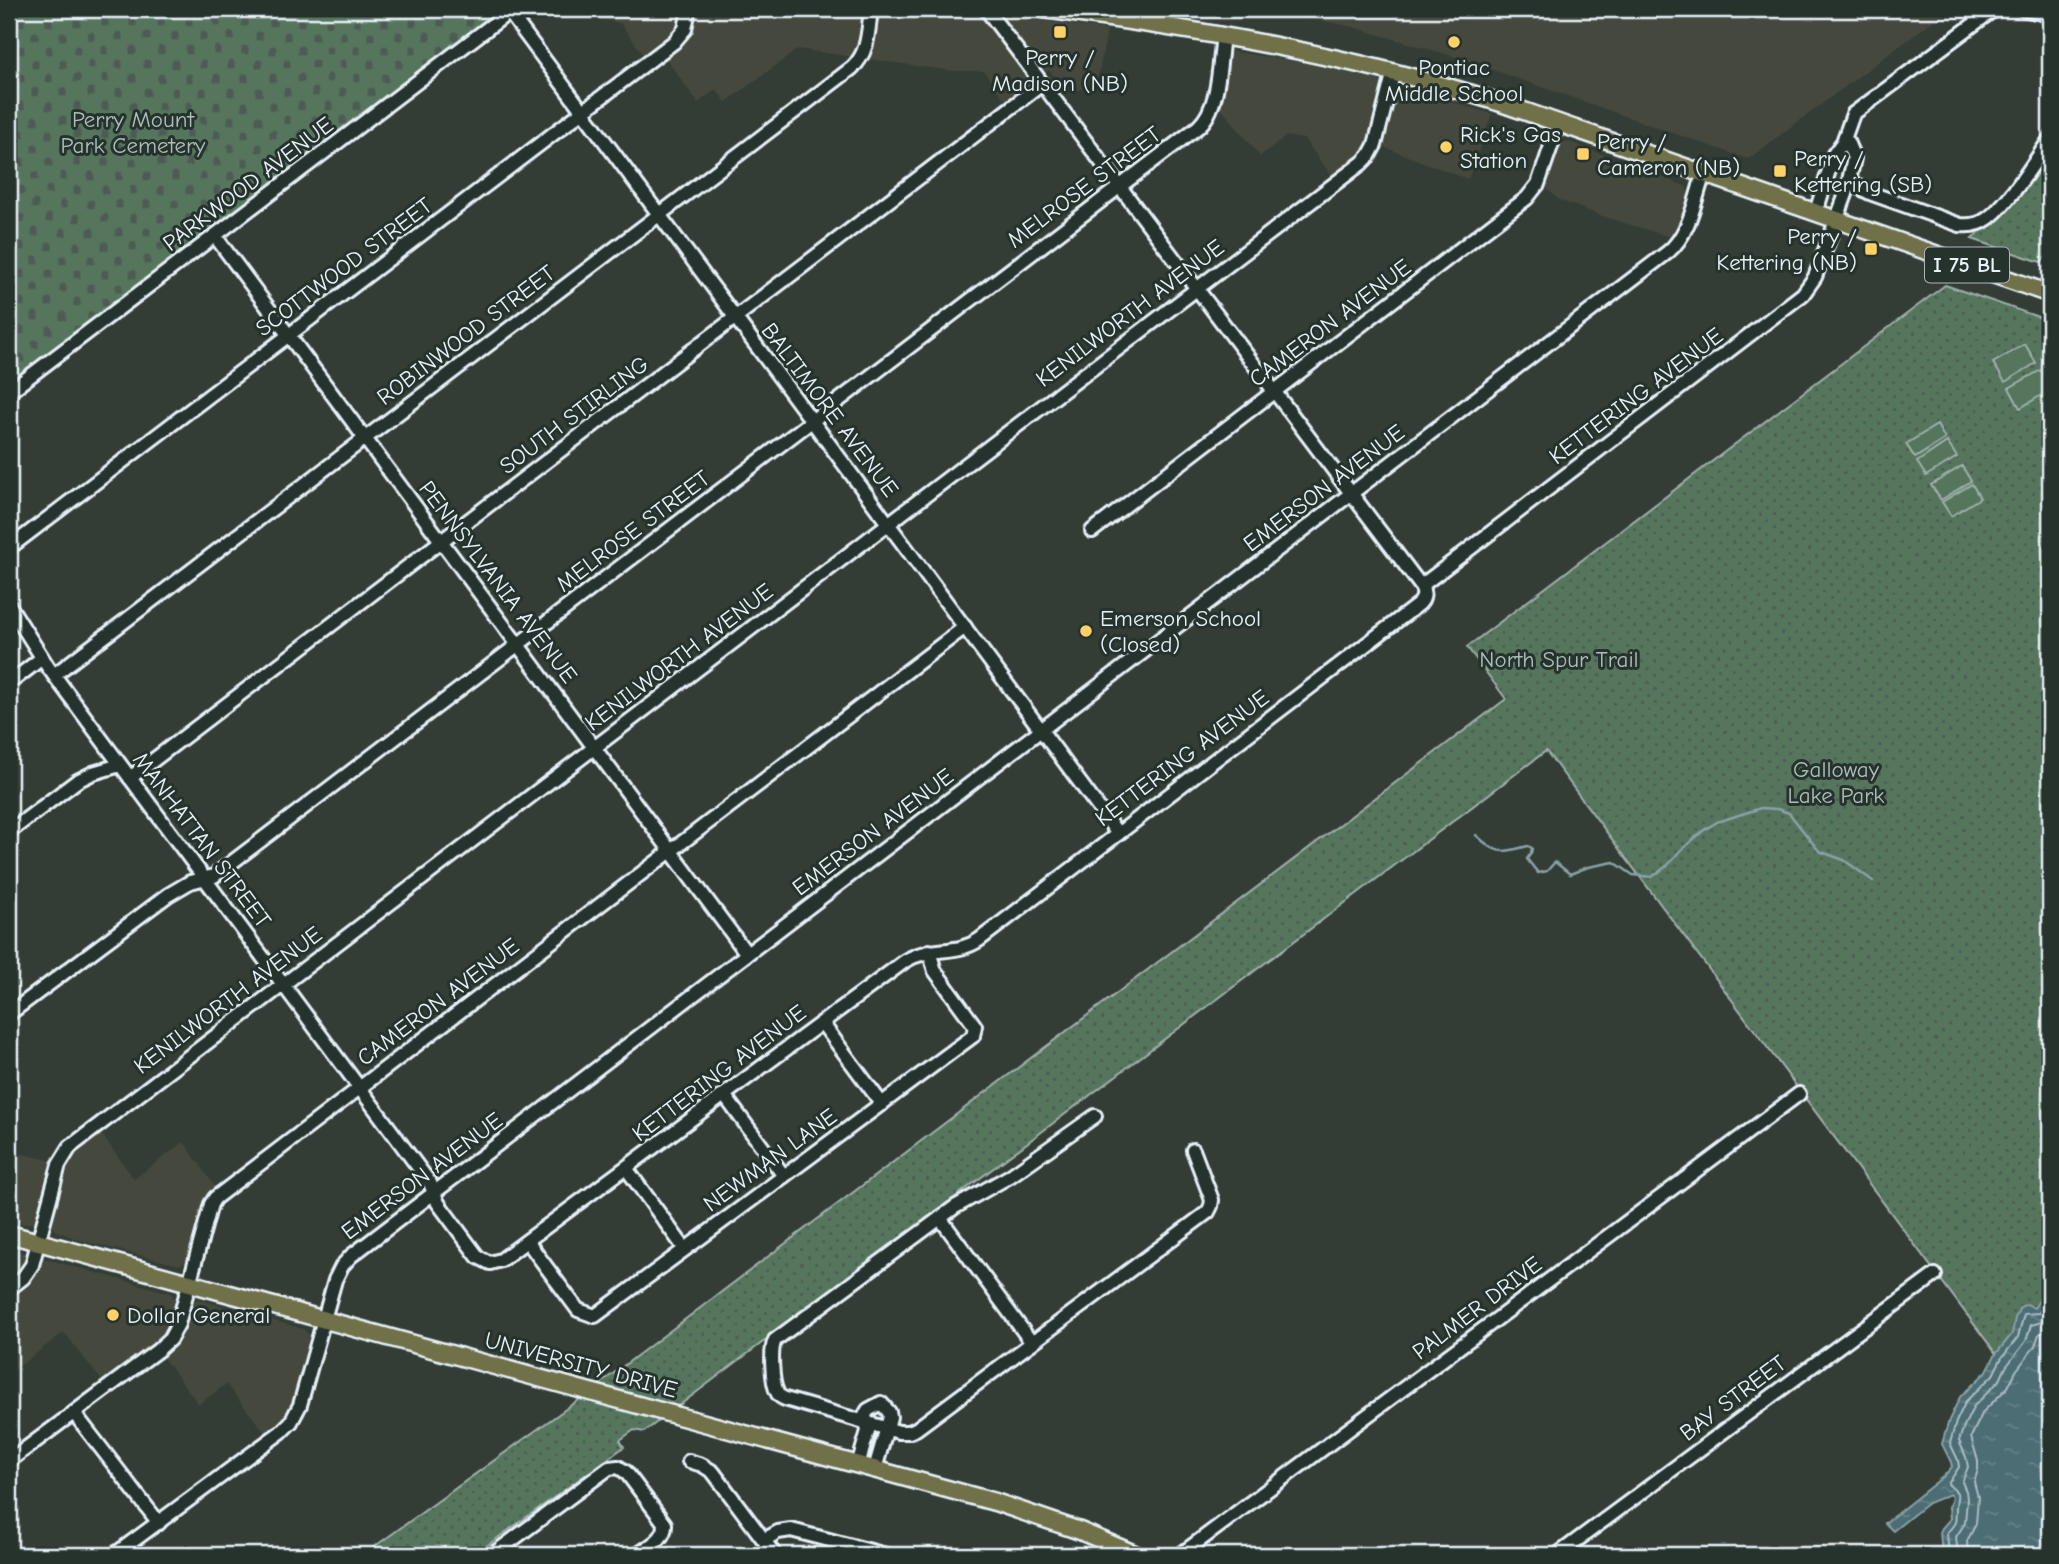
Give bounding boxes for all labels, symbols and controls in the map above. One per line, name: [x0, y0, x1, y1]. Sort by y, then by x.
marker: Perry / Madison (NB): [1052, 24, 1068, 40]
marker: Pontiac Middle School: [1446, 34, 1462, 50]
place label: Perry / Madison (NB): [992, 44, 1128, 97]
place label: Pontiac Middle School: [1385, 54, 1523, 107]
park label: Perry Mount Park Cemetery: [61, 106, 206, 159]
street label: PARKWOOD AVENUE: [158, 111, 339, 257]
street label: MELROSE STREET: [1002, 120, 1166, 254]
place label: Rick's Gas Station: [1460, 121, 1561, 174]
place label: Perry / Cameron (NB): [1597, 128, 1740, 181]
marker: Rick's Gas Station: [1438, 139, 1454, 155]
place label: Perry / Kettering (SB): [1794, 145, 1932, 198]
marker: Perry / Cameron (NB): [1575, 146, 1591, 162]
marker: Perry / Kettering (SB): [1772, 163, 1788, 179]
street label: SCOTTWOOD STREET: [250, 192, 438, 342]
place label: Perry / Kettering (NB): [1716, 223, 1857, 276]
street label: KENILWORTH AVENUE: [1031, 233, 1229, 392]
marker: Perry / Kettering (NB): [1863, 241, 1879, 257]
road number: I 75 BL: [1925, 247, 2009, 282]
street label: CAMERON AVENUE: [1244, 253, 1416, 393]
street label: ROBINWOOD STREET: [372, 259, 560, 411]
street label: BALTIMORE AVENUE: [756, 318, 904, 502]
street label: KETTERING AVENUE: [1544, 322, 1728, 470]
street label: SOUTH STIRLING: [494, 350, 654, 480]
street label: EMERSON AVENUE: [1238, 419, 1410, 557]
street label: MELROSE STREET: [551, 464, 715, 598]
street label: PENNSYLVANIA AVENUE: [413, 476, 583, 689]
street label: KENILWORTH AVENUE: [580, 577, 778, 736]
place label: Emerson School (Closed): [1100, 605, 1261, 658]
marker: Emerson School (Closed): [1078, 623, 1094, 639]
park label: North Spur Trail: [1479, 646, 1639, 673]
street label: KETTERING AVENUE: [1090, 684, 1274, 832]
street label: MANHATTAN STREET: [127, 747, 277, 933]
park label: Galloway Lake Park: [1788, 756, 1884, 809]
street label: EMERSON AVENUE: [787, 763, 959, 901]
street label: KENILWORTH AVENUE: [129, 920, 327, 1079]
street label: CAMERON AVENUE: [352, 932, 524, 1072]
street label: KETTERING AVENUE: [627, 999, 811, 1147]
street label: NEWMAN LANE: [698, 1102, 842, 1217]
street label: EMERSON AVENUE: [336, 1107, 508, 1245]
street label: PALMER DRIVE: [1407, 1251, 1547, 1365]
place label: Dollar General: [127, 1302, 270, 1329]
marker: Dollar General: [105, 1307, 121, 1323]
street label: UNIVERSITY DRIVE: [482, 1326, 680, 1404]
street label: BAY STREET: [1675, 1349, 1791, 1447]

